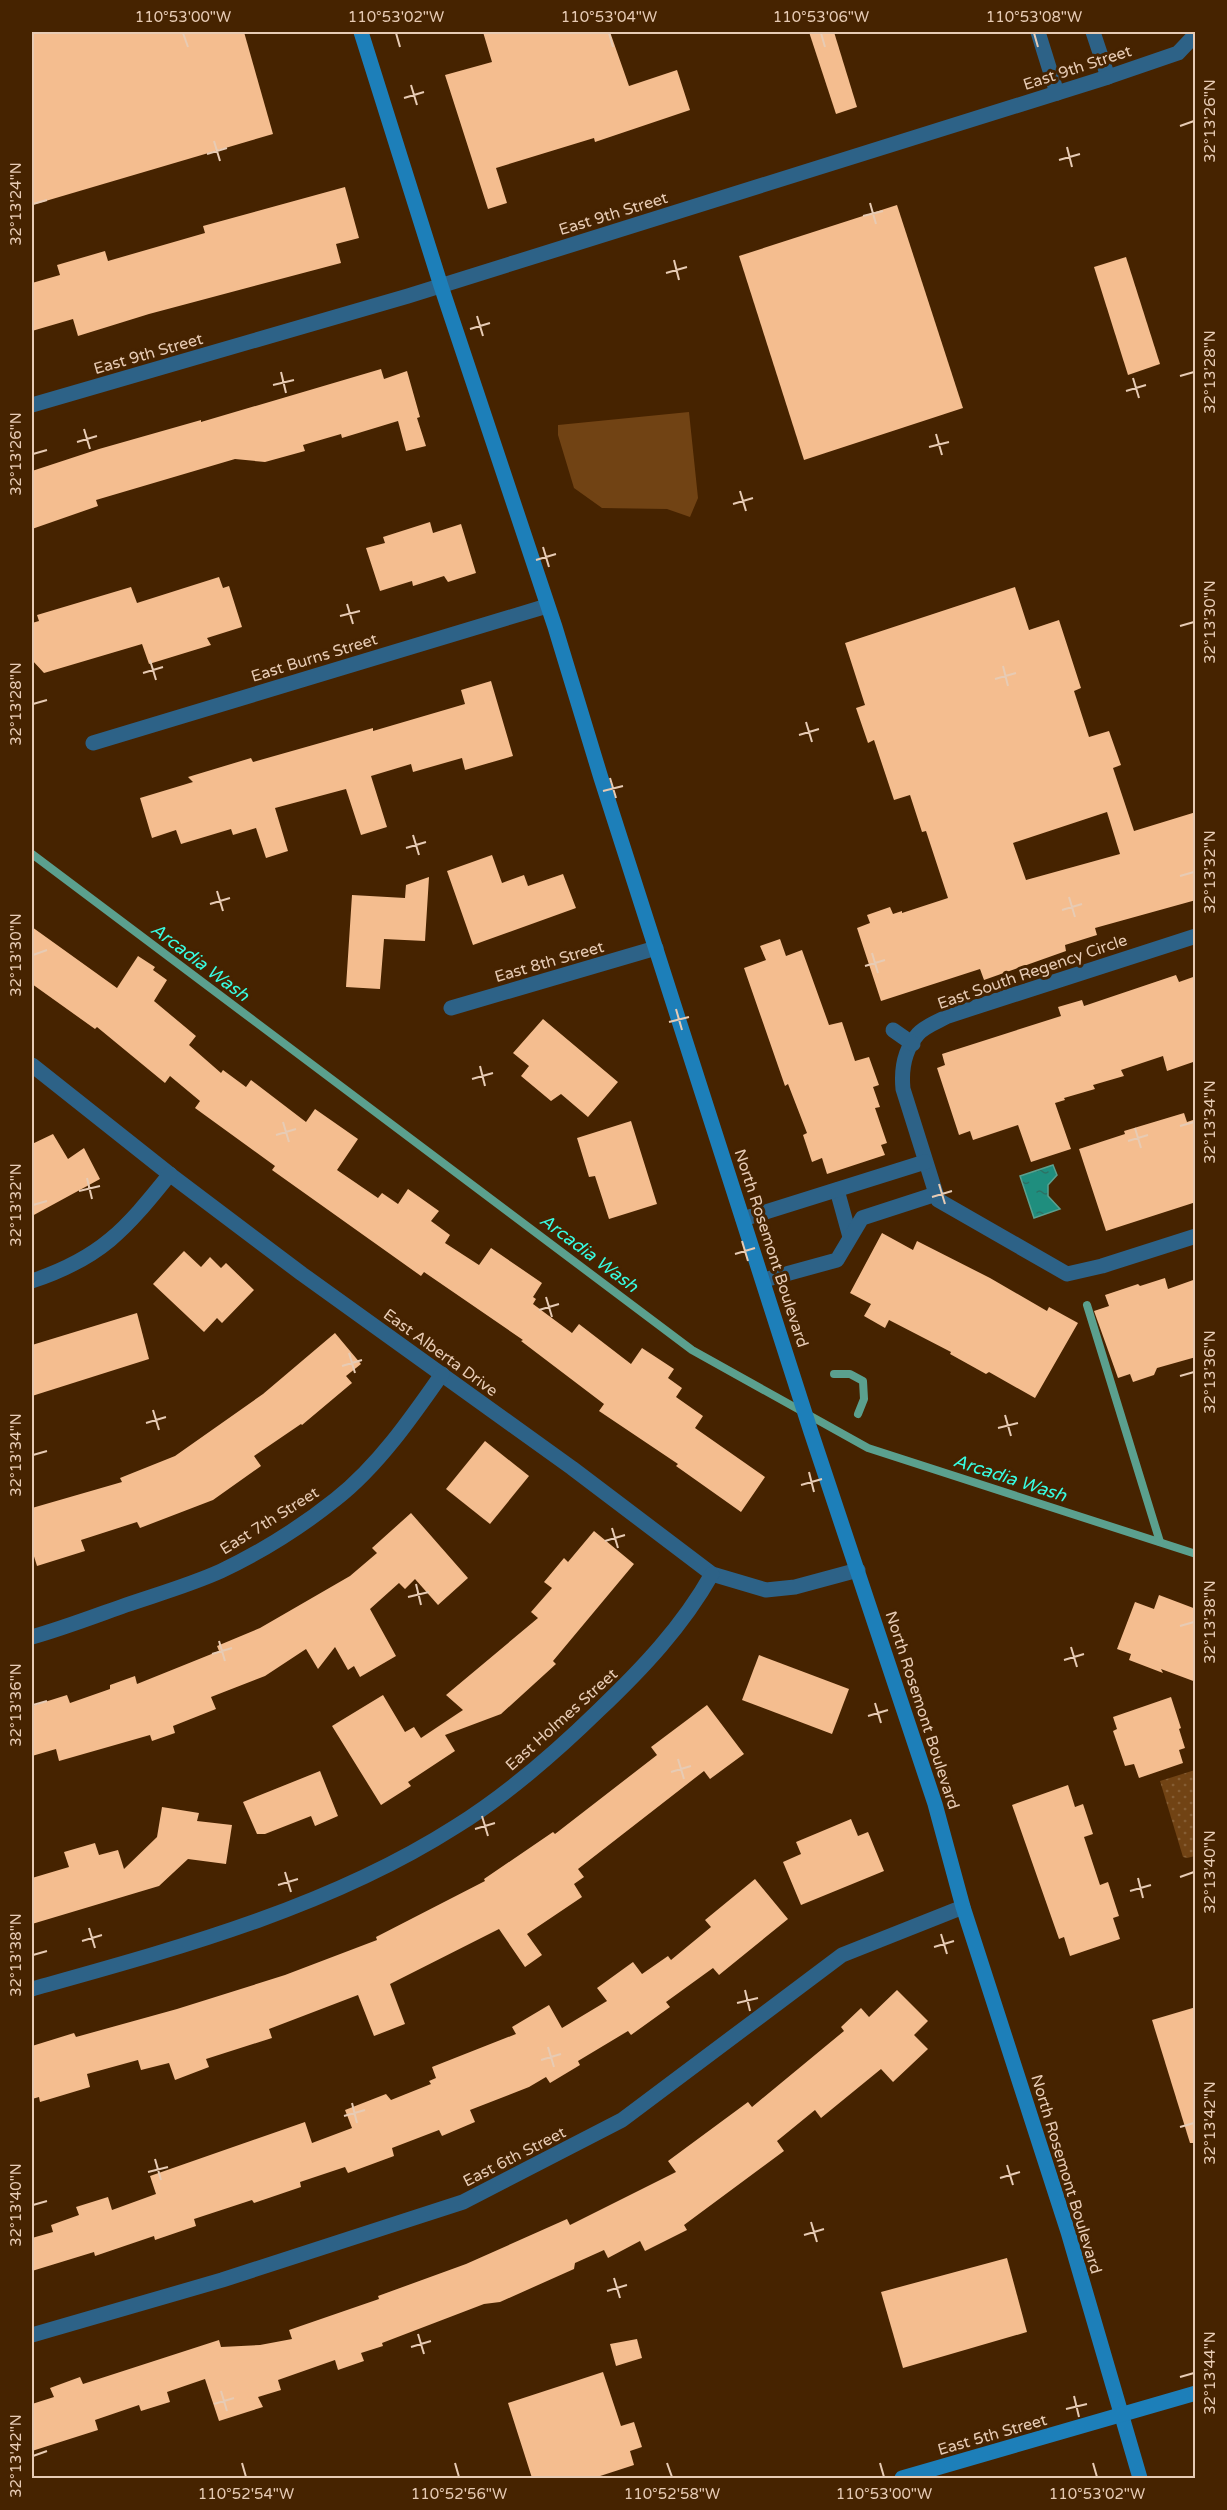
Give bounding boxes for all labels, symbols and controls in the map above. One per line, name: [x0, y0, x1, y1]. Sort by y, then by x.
text: 110°53'00"W: [135, 8, 231, 26]
text: 110°53'02"W: [348, 8, 444, 26]
text: 110°53'04"W: [561, 8, 657, 26]
text: 110°53'06"W: [773, 8, 869, 26]
text: 110°53'08"W: [986, 8, 1082, 26]
street label: East 9th Street: [1021, 41, 1134, 95]
text: 32°13'26"N: [1201, 79, 1219, 163]
text: 32°13'24"N: [7, 162, 25, 246]
street label: East 9th Street: [556, 188, 670, 240]
street label: East 9th Street: [91, 329, 205, 379]
text: 32°13'28"N: [1201, 330, 1219, 414]
text: 32°13'26"N: [7, 412, 25, 496]
text: 32°13'30"N: [1201, 580, 1219, 664]
street label: East Burns Street: [249, 629, 380, 687]
text: 32°13'28"N: [7, 662, 25, 746]
text: 32°13'32"N: [1201, 830, 1219, 914]
text: 32°13'30"N: [7, 913, 25, 997]
water label: Arcadia Wash: [146, 918, 254, 1007]
street label: East South Regency Circle: [935, 930, 1130, 1014]
street label: East 8th Street: [492, 937, 606, 987]
text: 32°13'34"N: [1201, 1080, 1219, 1164]
street label: North Rosemont Boulevard: [729, 1147, 813, 1350]
text: 32°13'32"N: [7, 1163, 25, 1247]
water label: Arcadia Wash: [535, 1209, 643, 1298]
street label: East Alberta Drive: [379, 1305, 502, 1401]
text: 32°13'36"N: [1201, 1330, 1219, 1414]
text: 32°13'34"N: [7, 1413, 25, 1497]
water label: Arcadia Wash: [951, 1449, 1070, 1507]
street label: East 7th Street: [216, 1482, 323, 1559]
text: 32°13'38"N: [1201, 1580, 1219, 1664]
street label: North Rosemont Boulevard: [880, 1609, 964, 1812]
text: 32°13'36"N: [7, 1663, 25, 1747]
street label: East Holmes Street: [502, 1664, 622, 1775]
text: 32°13'40"N: [1201, 1830, 1219, 1914]
text: 32°13'38"N: [7, 1913, 25, 1997]
street label: North Rosemont Boulevard: [1026, 2072, 1106, 2276]
text: 32°13'42"N: [1201, 2081, 1219, 2165]
street label: East 6th Street: [460, 2122, 569, 2191]
text: 32°13'40"N: [7, 2163, 25, 2247]
text: 32°13'44"N: [1201, 2331, 1219, 2415]
street label: East 5th Street: [935, 2410, 1049, 2460]
text: 32°13'42"N: [7, 2414, 25, 2498]
text: 110°52'54"W: [198, 2485, 294, 2503]
text: 110°52'56"W: [411, 2485, 507, 2503]
text: 110°52'58"W: [624, 2485, 720, 2503]
text: 110°53'00"W: [836, 2485, 932, 2503]
text: 110°53'02"W: [1049, 2485, 1145, 2503]

